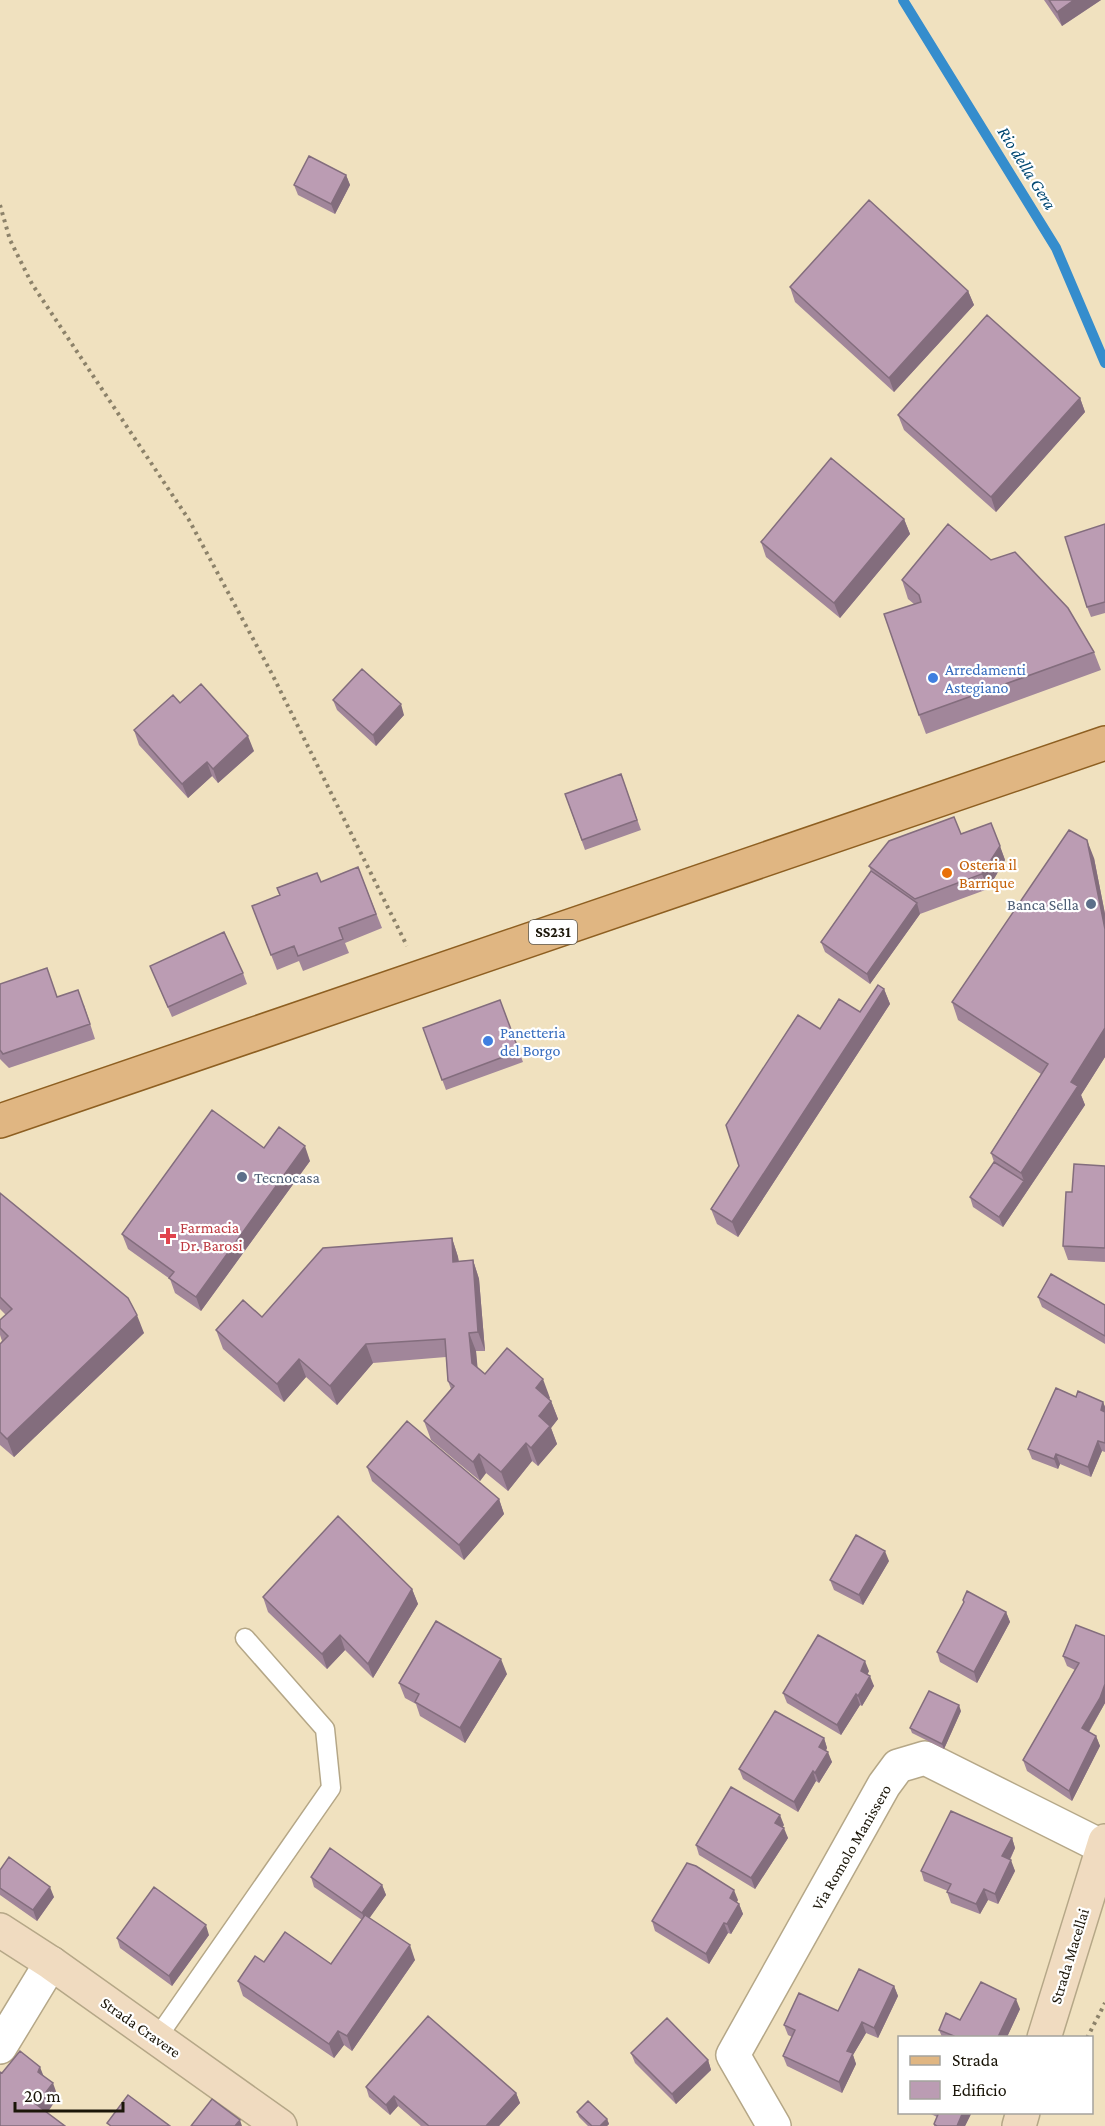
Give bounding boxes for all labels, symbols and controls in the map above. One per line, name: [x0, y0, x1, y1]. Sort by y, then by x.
water label: Rio della Gera: [994, 123, 1061, 214]
place label: Arredamenti Astegiano: [945, 661, 1026, 697]
marker: Arredamenti Astegiano: [926, 671, 940, 685]
place label: Osteria il Barrique: [959, 856, 1017, 892]
marker: Osteria il Barrique: [940, 866, 954, 880]
place label: Banca Sella: [1007, 896, 1080, 913]
marker: Banca Sella: [1084, 897, 1098, 911]
road number: SS231: [529, 920, 577, 944]
place label: Panetteria del Borgo: [500, 1024, 566, 1060]
marker: Panetteria del Borgo: [481, 1034, 495, 1048]
place label: Tecnocasa: [254, 1169, 321, 1186]
marker: Tecnocasa: [235, 1170, 249, 1184]
place label: Farmacia Dr. Barosi: [180, 1219, 243, 1254]
marker: Farmacia Dr. Barosi: [161, 1229, 175, 1243]
street label: Via Romolo Manissero: [808, 1781, 894, 1913]
street label: Strada Macellai: [1047, 1906, 1092, 2006]
street label: Strada Cravere: [98, 1994, 184, 2061]
legend: [898, 2036, 1093, 2114]
text: Strada: [952, 2050, 999, 2070]
scale bar: [15, 2075, 123, 2113]
text: Edificio: [952, 2080, 1007, 2100]
text: 20 m: [24, 2086, 61, 2106]

